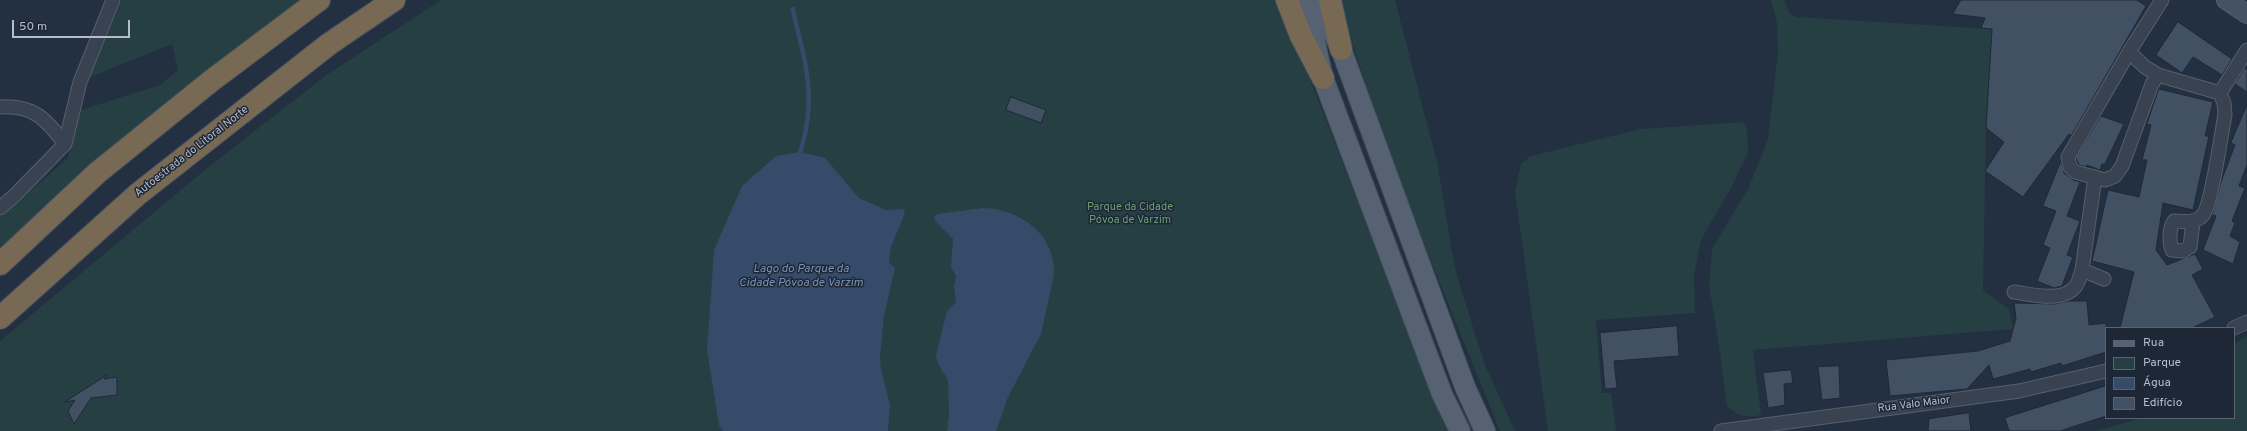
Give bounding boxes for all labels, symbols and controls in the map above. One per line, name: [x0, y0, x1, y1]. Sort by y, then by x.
scale bar: [14, 12, 132, 38]
text: 50 m: [19, 19, 47, 35]
street label: Autoestrada do Litoral Norte: [132, 103, 252, 201]
park label: Parque da Cidade Póvoa de Varzim: [1087, 201, 1173, 227]
water label: Lago do Parque da Cidade Póvoa de Varzim: [739, 263, 863, 291]
legend: [2105, 327, 2235, 419]
text: Rua: [2143, 335, 2164, 351]
text: Parque: [2143, 355, 2181, 371]
text: Água: [2143, 375, 2171, 391]
street label: Rua Valo Maior: [1877, 394, 1951, 416]
text: Edifício: [2143, 395, 2182, 411]

